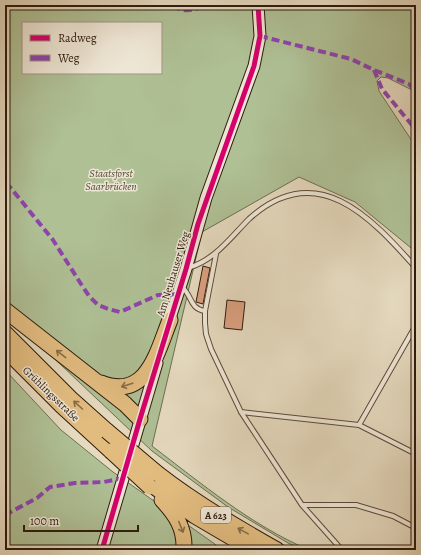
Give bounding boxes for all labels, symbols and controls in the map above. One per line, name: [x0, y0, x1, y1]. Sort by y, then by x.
legend: [22, 22, 162, 74]
text: Radweg: [58, 30, 97, 46]
text: Weg: [57, 50, 80, 66]
park label: Staatsforst Saarbrücken: [85, 166, 137, 194]
street label: Am Neuhauser Weg: [153, 229, 193, 319]
one-way arrow: [55, 349, 66, 358]
street label: Grühlingsstraße: [19, 363, 83, 425]
one-way arrow: [121, 382, 134, 389]
one-way arrow: [73, 400, 83, 410]
scale bar: [24, 507, 138, 533]
road number: A 623: [201, 507, 231, 523]
text: 100 m: [30, 513, 59, 529]
one-way arrow: [177, 521, 185, 533]
one-way arrow: [237, 527, 249, 535]

